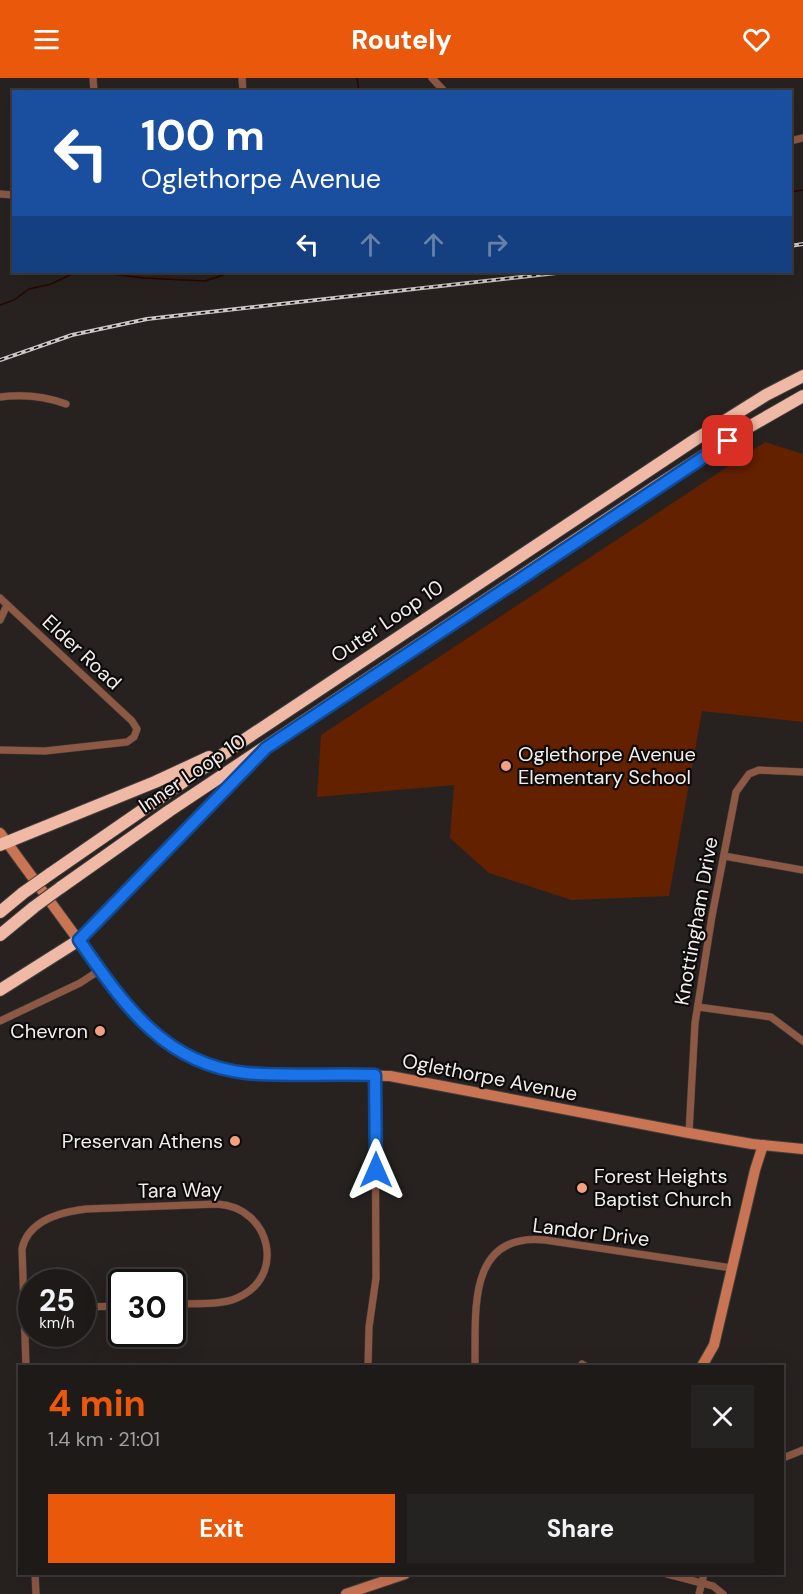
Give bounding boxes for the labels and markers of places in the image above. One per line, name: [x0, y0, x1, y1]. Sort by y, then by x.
pin: [702, 415, 753, 466]
place label: Oglethorpe Avenue Elementary School: [518, 741, 696, 790]
marker: Oglethorpe Avenue Elementary School: [499, 759, 513, 773]
place label: Chevron: [10, 1018, 88, 1044]
marker: Chevron: [93, 1024, 107, 1038]
place label: Preservan Athens: [62, 1128, 223, 1154]
marker: Preservan Athens: [228, 1134, 242, 1148]
place label: Forest Heights Baptist Church: [594, 1163, 732, 1212]
marker: Forest Heights Baptist Church: [575, 1181, 589, 1195]

